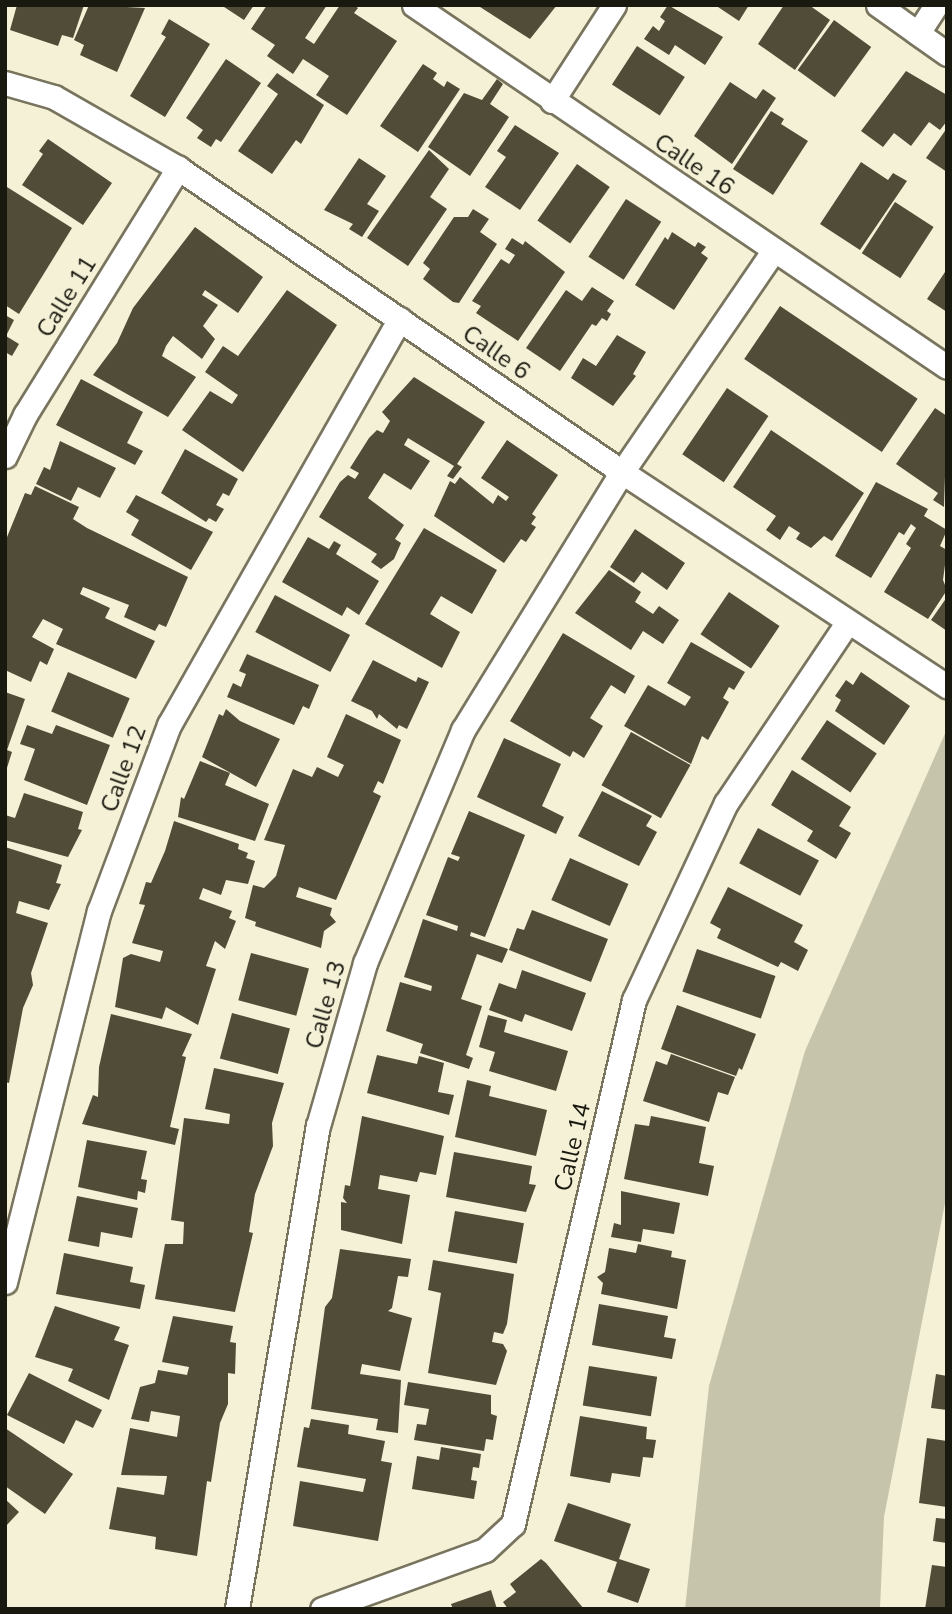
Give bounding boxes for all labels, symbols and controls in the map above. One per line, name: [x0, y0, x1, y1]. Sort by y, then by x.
street label: Calle 16: [649, 128, 739, 202]
street label: Calle 11: [31, 251, 103, 343]
street label: Calle 6: [457, 319, 535, 387]
street label: Calle 12: [95, 722, 153, 816]
street label: Calle 13: [300, 958, 352, 1052]
street label: Calle 14: [549, 1100, 597, 1194]

